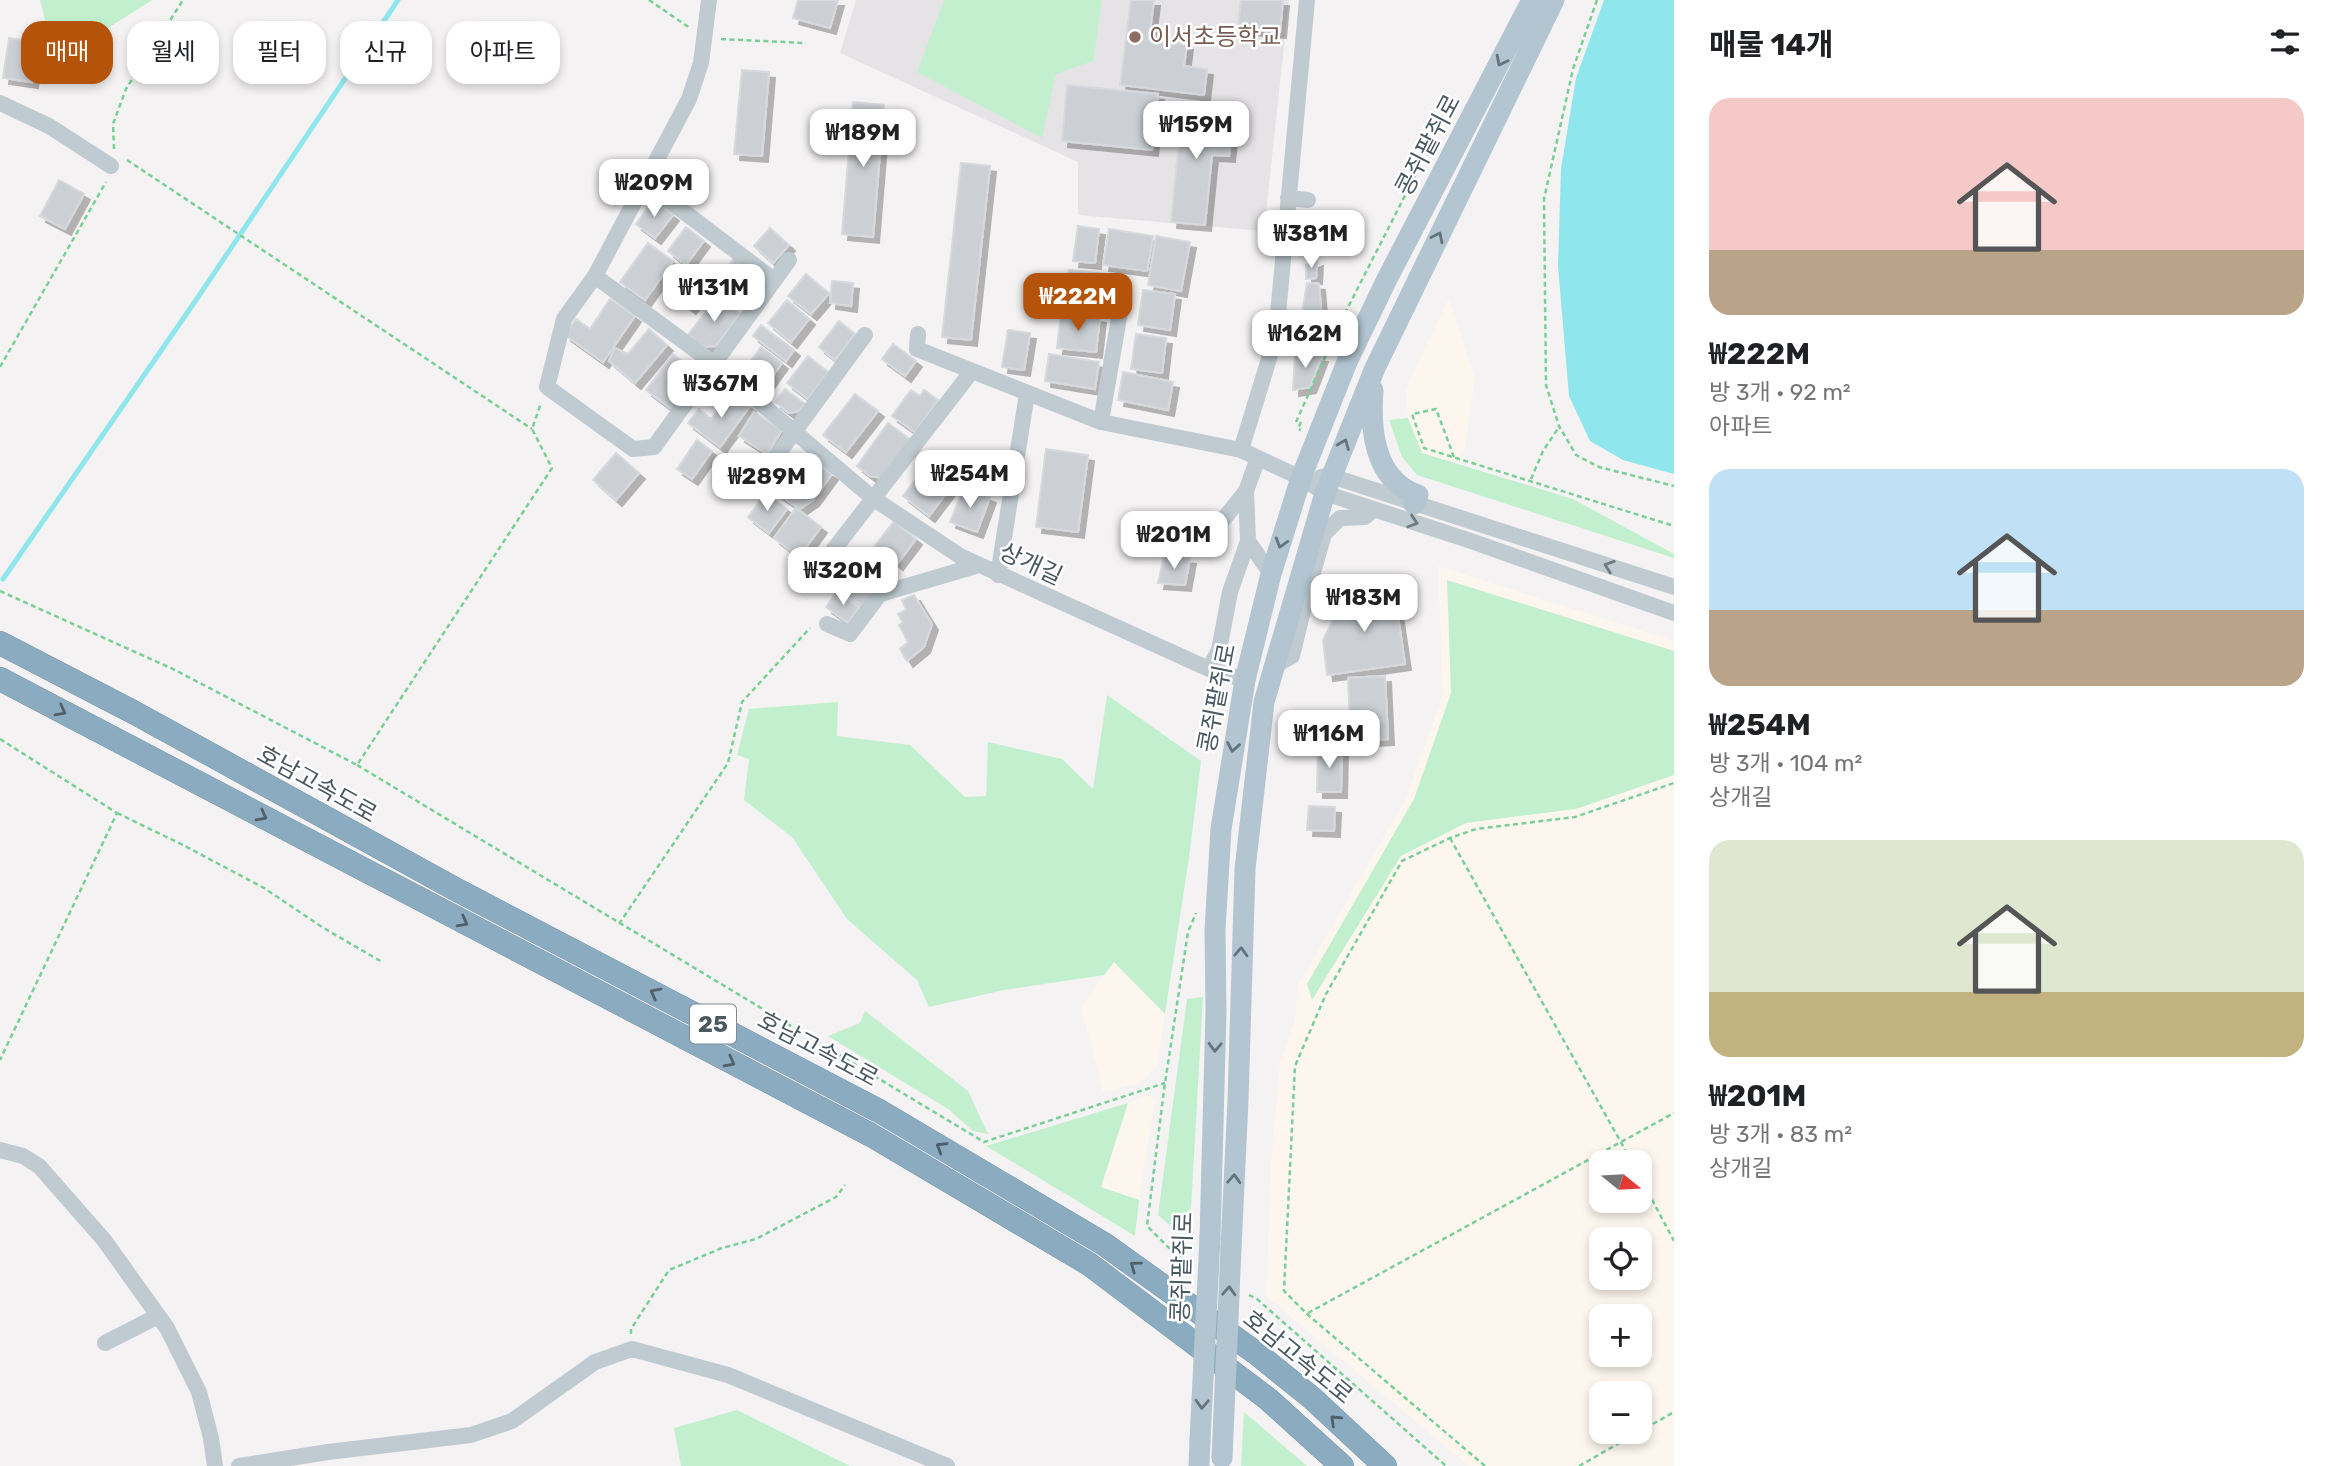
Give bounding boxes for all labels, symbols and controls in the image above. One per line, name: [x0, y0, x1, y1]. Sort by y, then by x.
chip: 매매: [21, 21, 113, 84]
chip: 월세: [127, 21, 219, 84]
chip: 필터: [233, 21, 326, 84]
chip: 신규: [340, 21, 432, 84]
chip: 아파트: [446, 21, 560, 84]
place label: 이서초등학교: [1149, 23, 1281, 51]
icon: filters: [2266, 23, 2304, 61]
text: 매물 14개: [1709, 27, 1834, 63]
marker: 이서초등학교: [1127, 29, 1143, 45]
one-way arrow: [1496, 54, 1509, 66]
street label: 콩쥐팥쥐로: [1390, 90, 1466, 200]
pin: ₩159M: [1147, 102, 1245, 161]
pin: ₩189M: [814, 110, 912, 169]
text: ₩159M: [1159, 110, 1233, 138]
text: ₩189M: [826, 118, 900, 146]
icon: home: [1944, 144, 2070, 270]
pin: ₩209M: [605, 160, 703, 219]
text: ₩209M: [615, 168, 693, 196]
pin: ₩381M: [1262, 210, 1360, 270]
text: ₩381M: [1274, 219, 1348, 247]
one-way arrow: [1430, 232, 1444, 244]
pin: ₩131M: [665, 264, 763, 324]
text: ₩131M: [679, 273, 749, 301]
pin: ₩222M: [1029, 274, 1127, 333]
text: ₩222M: [1039, 282, 1117, 310]
pin: ₩162M: [1256, 310, 1354, 370]
text: ₩162M: [1268, 319, 1342, 347]
text: ₩222M: [1709, 336, 1810, 372]
pin: ₩367M: [672, 360, 770, 420]
text: ₩367M: [683, 369, 759, 397]
text: 방 3개 · 92 m²: [1709, 378, 1851, 406]
text: 아파트: [1709, 412, 1772, 440]
one-way arrow: [1336, 439, 1350, 451]
pin: ₩254M: [921, 450, 1019, 510]
pin: ₩289M: [718, 454, 816, 513]
text: ₩254M: [931, 459, 1009, 487]
text: ₩289M: [728, 462, 806, 490]
pin: ₩201M: [1125, 512, 1223, 571]
one-way arrow: [1406, 514, 1419, 528]
icon: home: [1944, 515, 2070, 641]
text: ₩201M: [1137, 520, 1211, 548]
street label: 상개길: [995, 537, 1067, 591]
one-way arrow: [1275, 537, 1289, 549]
pin: ₩320M: [794, 548, 892, 607]
text: ₩320M: [804, 556, 882, 584]
one-way arrow: [1604, 560, 1616, 574]
pin: ₩183M: [1315, 574, 1413, 634]
text: ₩183M: [1327, 583, 1401, 611]
street label: 콩쥐팥쥐로: [1193, 641, 1241, 755]
one-way arrow: [53, 702, 66, 716]
text: ₩254M: [1709, 707, 1811, 743]
pin: ₩116M: [1280, 710, 1378, 770]
text: ₩116M: [1294, 719, 1364, 747]
street label: 호남고속도로: [252, 740, 382, 828]
one-way arrow: [1226, 741, 1241, 753]
text: 방 3개 · 104 m²: [1709, 749, 1862, 777]
text: 상개길: [1709, 783, 1772, 811]
one-way arrow: [255, 808, 267, 822]
icon: home: [1944, 886, 2070, 1012]
one-way arrow: [456, 914, 469, 927]
one-way arrow: [1233, 946, 1248, 957]
one-way arrow: [649, 988, 662, 1002]
road number: 25: [690, 1004, 736, 1044]
street label: 호남고속도로: [753, 1006, 883, 1092]
one-way arrow: [1207, 1042, 1222, 1053]
one-way arrow: [723, 1053, 735, 1067]
text: ₩201M: [1709, 1078, 1806, 1114]
text: 방 3개 · 83 m²: [1709, 1120, 1852, 1148]
one-way arrow: [936, 1143, 949, 1156]
north arrow: [1589, 1150, 1652, 1213]
map controls: [1589, 1150, 1652, 1444]
text: 상개길: [1709, 1154, 1772, 1182]
one-way arrow: [1226, 1174, 1241, 1185]
street label: 콩쥐팥쥐로: [1166, 1211, 1198, 1323]
button: locate: [1589, 1227, 1652, 1290]
one-way arrow: [1130, 1262, 1143, 1274]
one-way arrow: [1221, 1286, 1236, 1297]
street label: 호남고속도로: [1238, 1304, 1358, 1410]
button: +: [1589, 1304, 1652, 1367]
button: −: [1589, 1381, 1652, 1444]
one-way arrow: [1194, 1399, 1209, 1410]
one-way arrow: [1330, 1415, 1343, 1428]

